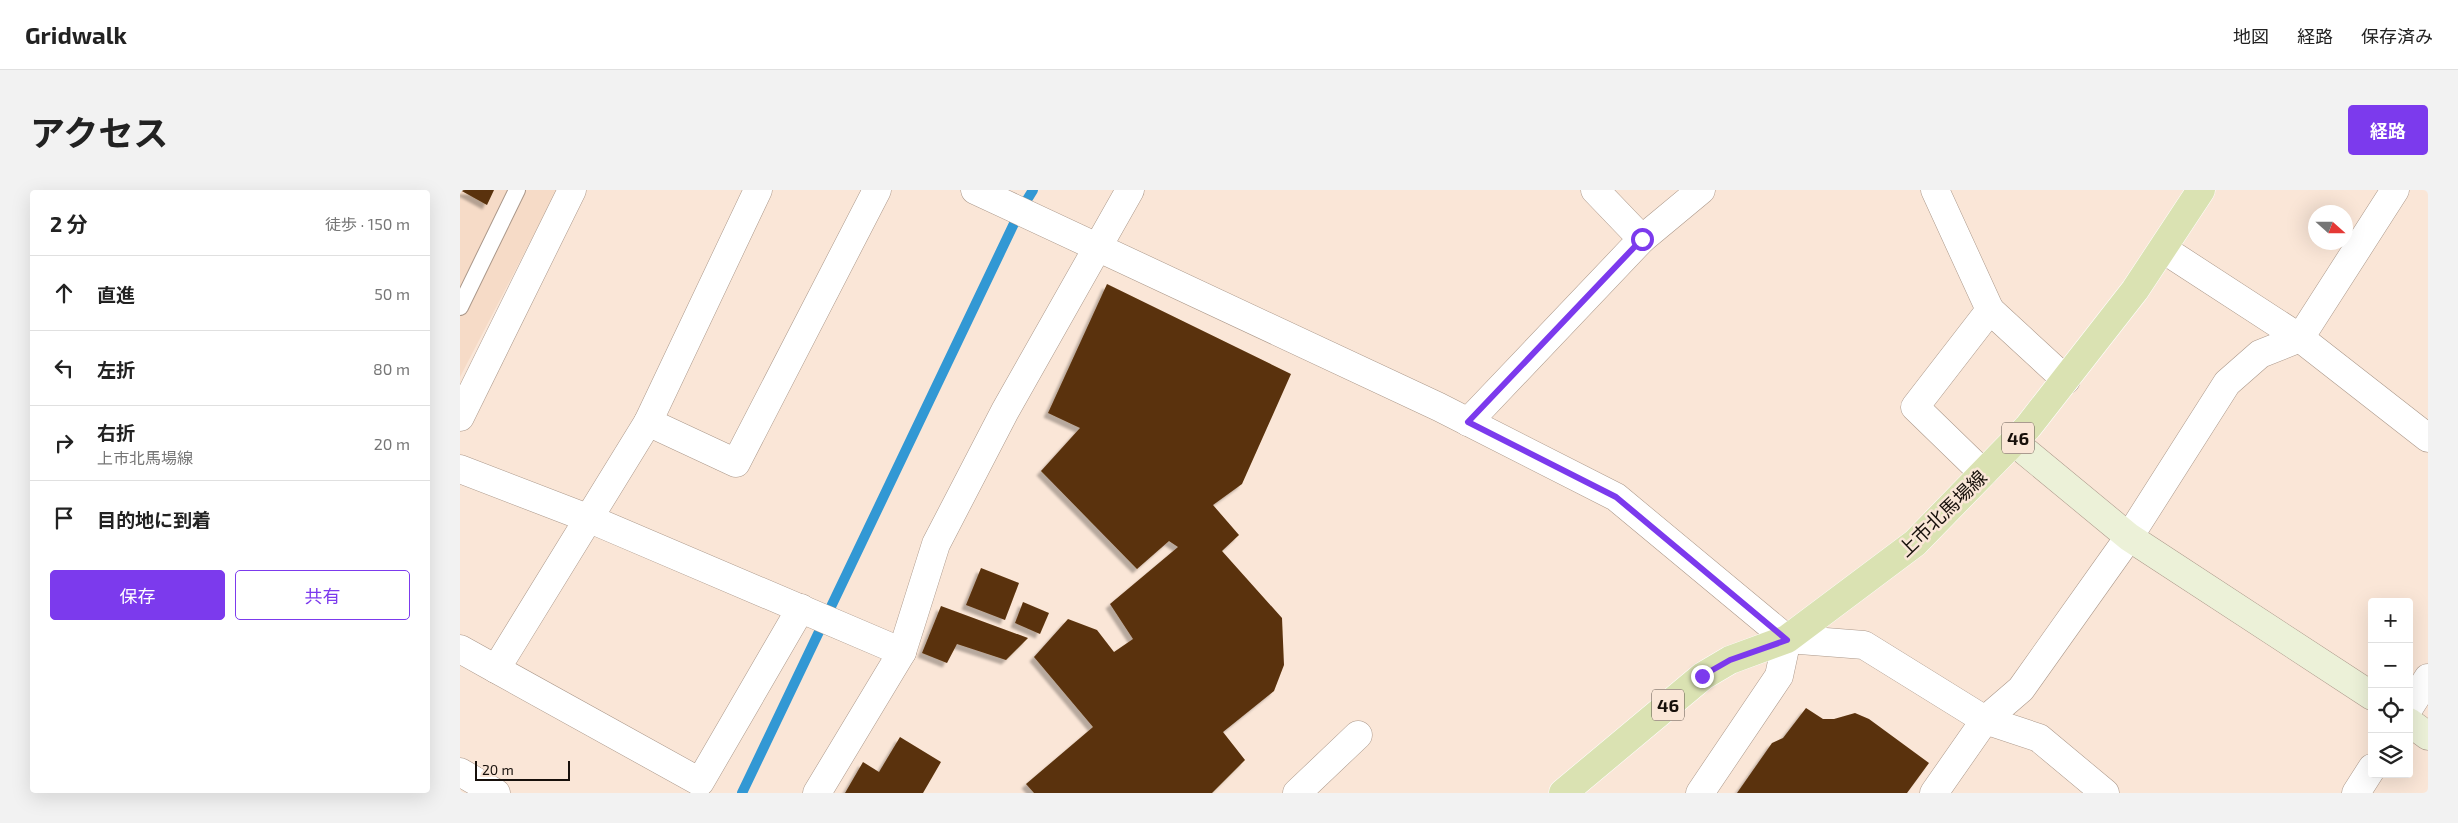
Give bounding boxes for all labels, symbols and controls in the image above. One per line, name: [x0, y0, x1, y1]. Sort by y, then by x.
text: Gridwalk: [25, 20, 127, 49]
text: 地図: [2233, 25, 2269, 47]
text: 経路: [2297, 25, 2333, 47]
text: 保存済み: [2361, 25, 2433, 47]
button: 経路: [2348, 105, 2428, 155]
text: アクセス: [30, 111, 168, 153]
north arrow: [2308, 205, 2353, 250]
text: 2 分: [50, 211, 88, 236]
text: 徒歩 · 150 m: [325, 214, 410, 233]
route start: [1631, 228, 1654, 251]
icon: ahead: [50, 279, 78, 307]
text: 直進: [97, 283, 135, 306]
text: 50 m: [374, 284, 410, 303]
icon: left: [50, 354, 78, 382]
text: 左折: [97, 358, 135, 381]
text: 80 m: [373, 359, 410, 378]
text: 右折: [97, 421, 135, 444]
road number: 46: [2002, 422, 2034, 454]
icon: right: [50, 429, 78, 457]
text: 20 m: [374, 434, 410, 453]
text: 上市北馬場線: [97, 448, 193, 467]
street label: 上市北馬場線: [1893, 465, 1991, 561]
icon: arrive: [50, 504, 78, 532]
text: 目的地に到着: [97, 508, 211, 531]
button: 保存: [50, 570, 225, 620]
button: 共有: [235, 570, 410, 620]
map controls: [2368, 598, 2413, 778]
button: +: [2368, 598, 2413, 643]
button: −: [2368, 643, 2413, 688]
route end: [1691, 665, 1714, 688]
button: locate: [2368, 688, 2413, 733]
road number: 46: [1652, 690, 1684, 720]
button: layers: [2368, 733, 2413, 778]
scale bar: [475, 758, 570, 781]
text: 20 m: [482, 761, 514, 778]

